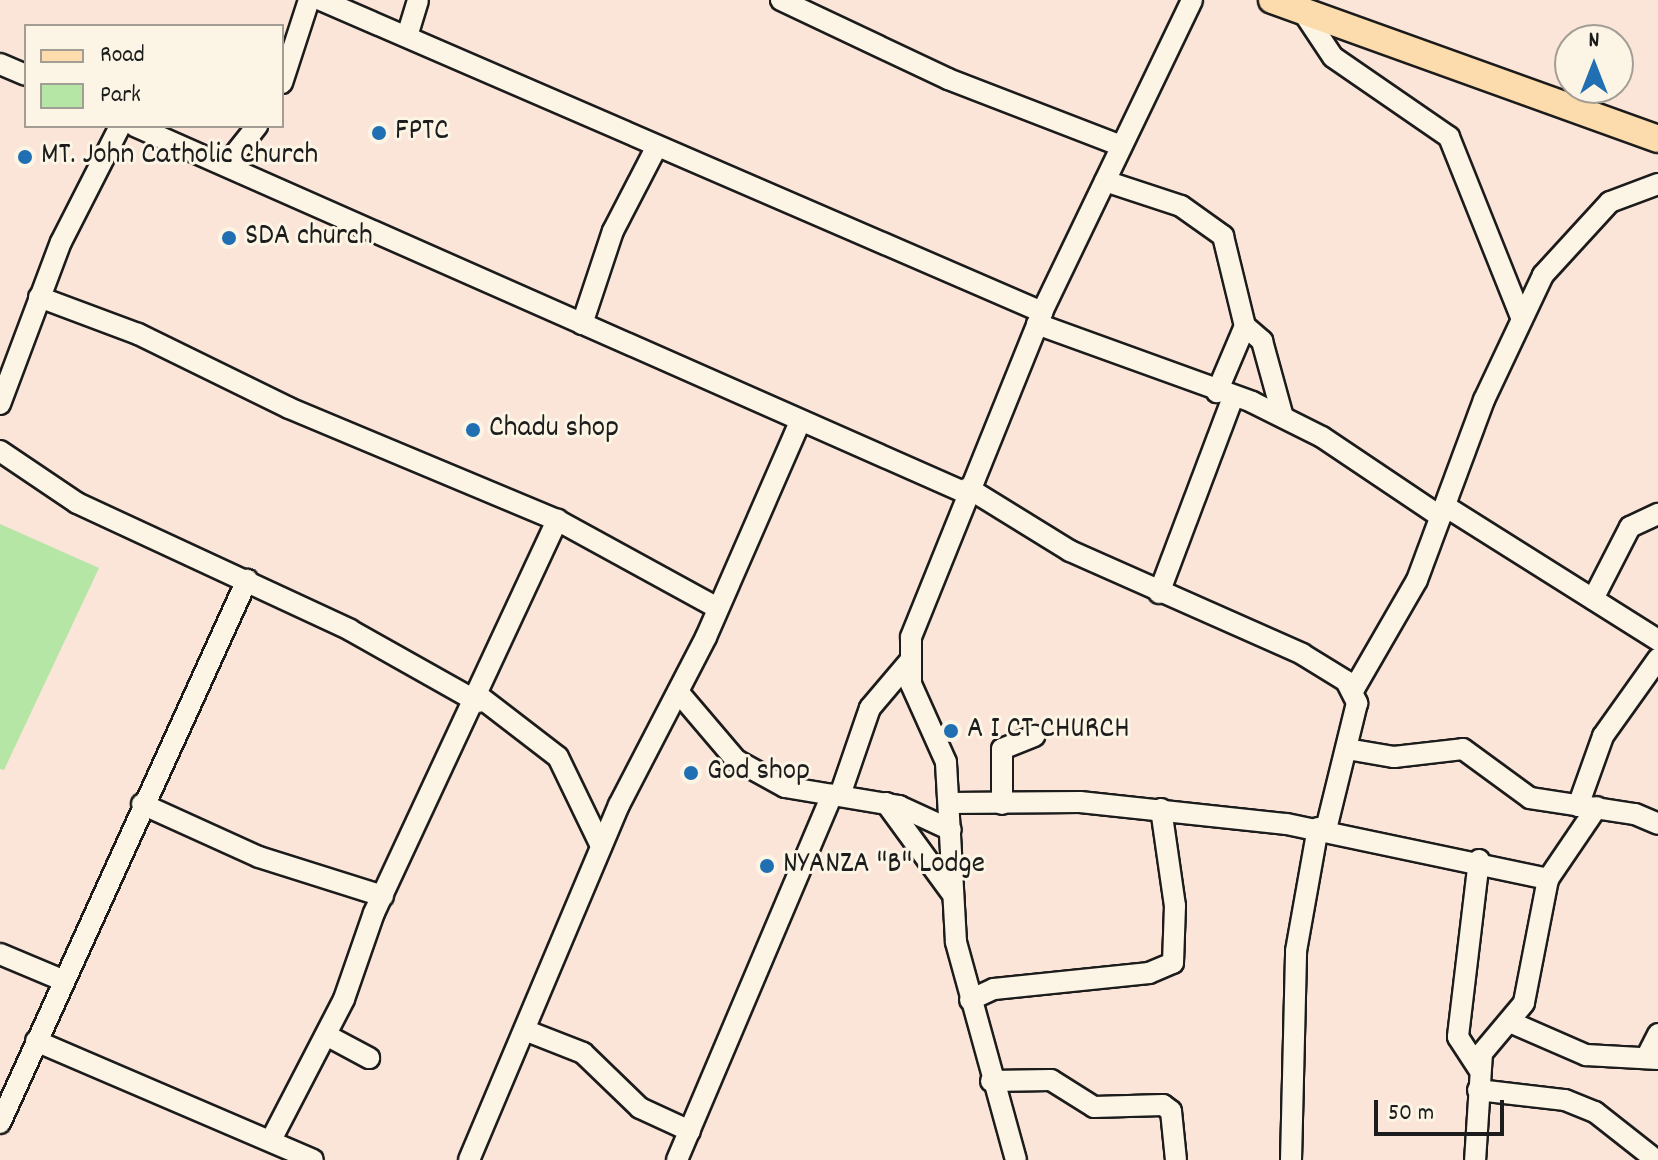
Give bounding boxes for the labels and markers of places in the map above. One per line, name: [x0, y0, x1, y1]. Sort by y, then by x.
place label: FPTC: [395, 115, 449, 151]
marker: FPTC: [370, 124, 388, 142]
place label: MT. John Catholic Church: [41, 139, 318, 175]
marker: MT. John Catholic Church: [16, 148, 34, 166]
place label: SDA church: [245, 220, 373, 256]
marker: SDA church: [220, 229, 238, 247]
place label: Chadu shop: [489, 412, 619, 448]
marker: Chadu shop: [464, 421, 482, 439]
place label: A I CT CHURCH: [967, 713, 1130, 749]
marker: A I CT CHURCH: [942, 722, 960, 740]
place label: God shop: [707, 755, 810, 791]
marker: God shop: [682, 764, 700, 782]
place label: NYANZA "B" Lodge: [783, 848, 985, 884]
marker: NYANZA "B" Lodge: [758, 857, 776, 875]

